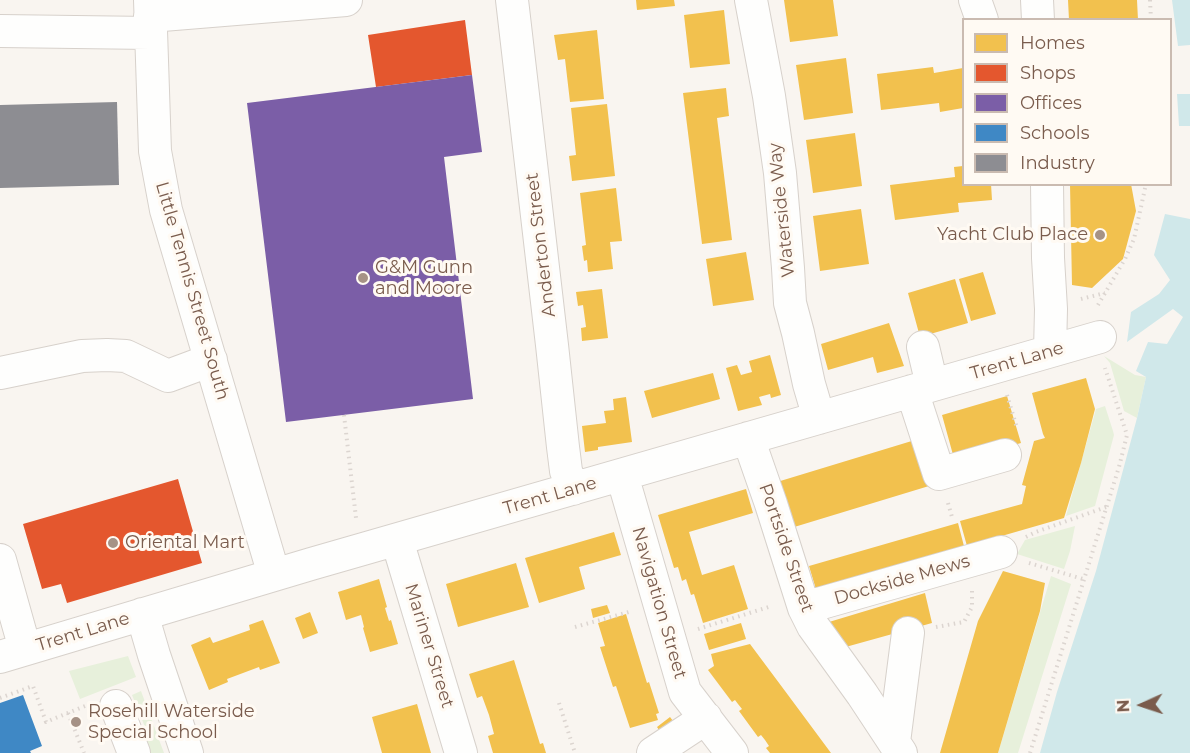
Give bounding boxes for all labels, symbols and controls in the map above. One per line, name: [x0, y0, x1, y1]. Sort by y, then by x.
legend: [962, 18, 1172, 186]
text: Homes: [1020, 32, 1085, 54]
text: Shops: [1020, 62, 1076, 84]
text: Offices: [1020, 92, 1082, 114]
text: Schools: [1020, 122, 1089, 144]
street label: Waterside Way: [764, 142, 800, 278]
text: Industry: [1020, 152, 1095, 174]
street label: Anderton Street: [521, 172, 561, 318]
street label: Little Tennis Street South: [150, 179, 234, 403]
place label: Yacht Club Place: [937, 224, 1088, 246]
marker: Yacht Club Place: [1093, 228, 1107, 242]
place label: G&M Gunn and Moore: [375, 257, 473, 300]
marker: G&M Gunn and Moore: [356, 271, 370, 285]
street label: Trent Lane: [968, 337, 1066, 385]
street label: Trent Lane: [501, 472, 599, 520]
street label: Portside Street: [754, 481, 818, 615]
street label: Navigation Street: [627, 524, 691, 682]
place label: Oriental Mart: [125, 532, 245, 554]
marker: Oriental Mart: [106, 536, 120, 550]
street label: Dockside Mews: [832, 550, 972, 610]
street label: Mariner Street: [400, 581, 458, 711]
street label: Trent Lane: [34, 608, 132, 656]
north arrow: [1112, 675, 1172, 735]
text: N: [1114, 699, 1133, 713]
place label: Rosehill Waterside Special School: [88, 701, 255, 744]
marker: Rosehill Waterside Special School: [69, 715, 83, 729]

